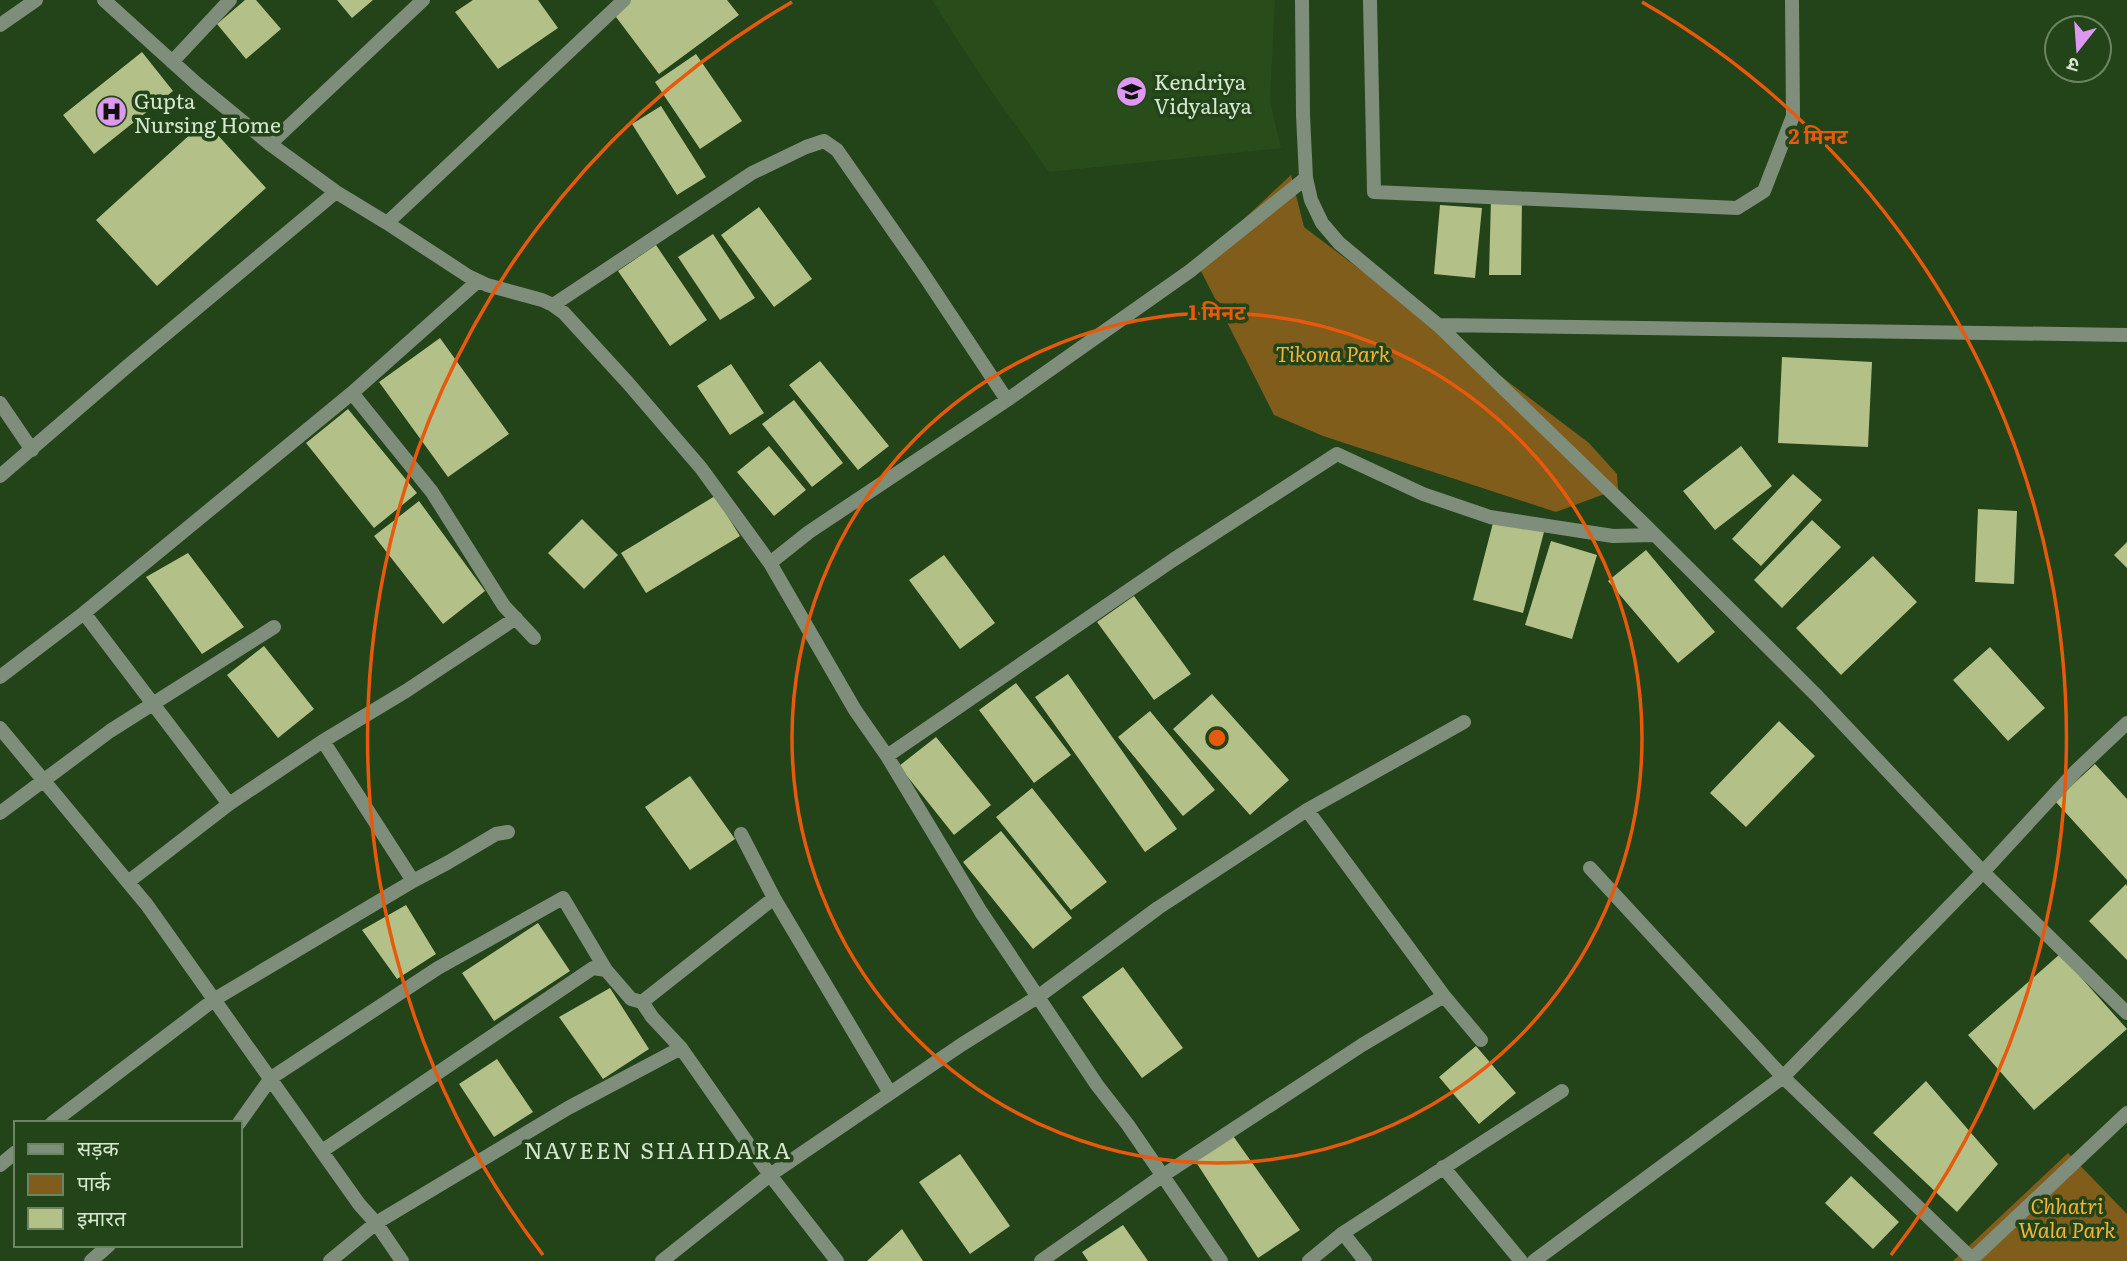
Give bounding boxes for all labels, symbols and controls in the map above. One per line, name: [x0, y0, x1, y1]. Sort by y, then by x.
north arrow: [2043, 14, 2113, 84]
text: उ: [2062, 51, 2082, 81]
place label: Kendriya Vidyalaya: [1154, 65, 1252, 120]
school or university icon: Kendriya Vidyalaya: [1114, 75, 1148, 109]
place label: Gupta Nursing Home: [134, 84, 281, 139]
hospital icon: Gupta Nursing Home: [94, 94, 128, 128]
text: 2 मिनट: [1788, 119, 1848, 150]
text: 1 मिनट: [1189, 295, 1246, 326]
park label: Tikona Park: [1276, 337, 1391, 368]
centre of rings: [1205, 726, 1229, 750]
legend: [14, 1121, 242, 1247]
text: सड़क: [77, 1131, 119, 1162]
district label: NAVEEN SHAHDARA: [524, 1132, 792, 1166]
text: पार्क: [77, 1166, 111, 1197]
park label: Chhatri Wala Park: [2018, 1189, 2116, 1244]
text: इमारत: [77, 1201, 127, 1232]

